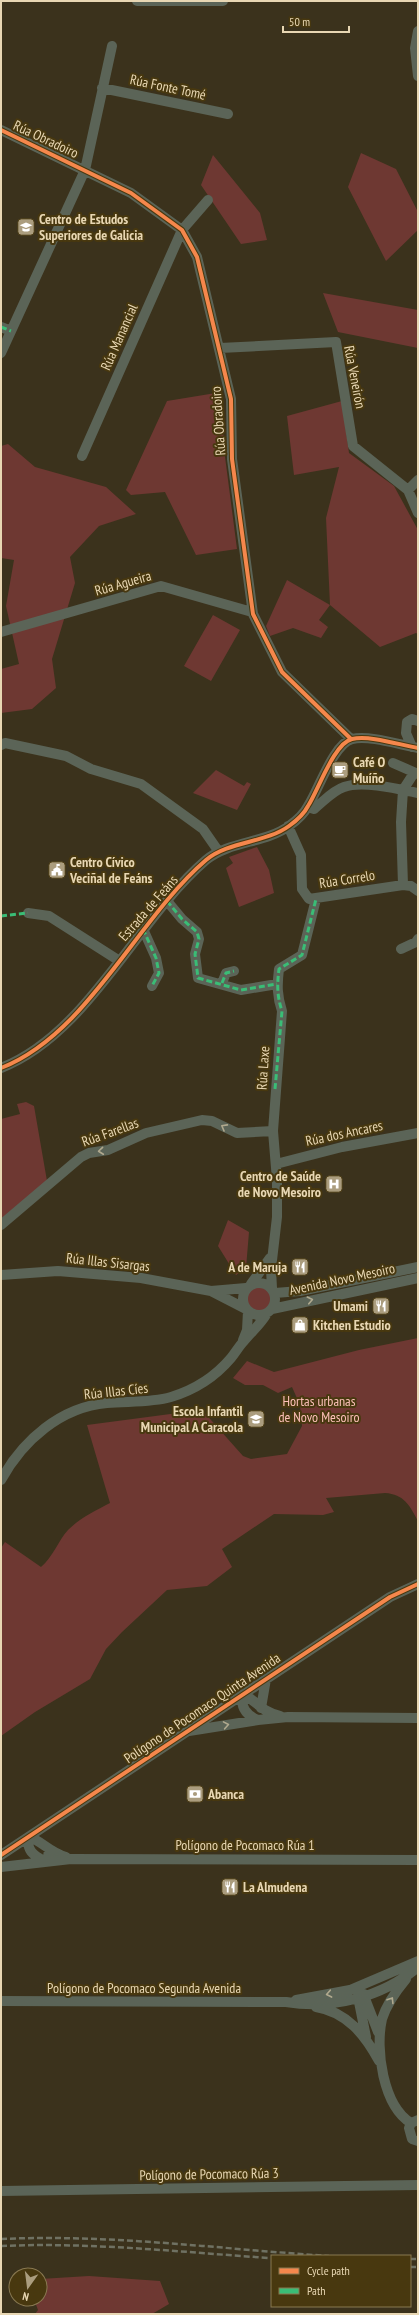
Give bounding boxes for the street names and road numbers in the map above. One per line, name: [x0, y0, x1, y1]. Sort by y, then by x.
street label: Rúa Fonte Tomé: [128, 70, 208, 104]
street label: Rúa Obradoiro: [11, 116, 81, 162]
street label: Rúa Manancial: [96, 300, 142, 373]
street label: Rúa Veneirón: [340, 344, 370, 410]
street label: Rúa Obradoiro: [207, 386, 229, 456]
street label: Rúa Agueira: [93, 566, 153, 600]
street label: Rúa Correlo: [318, 866, 376, 892]
street label: Estrada de Feáns: [114, 871, 182, 945]
street label: Rúa Laxe: [252, 1045, 274, 1091]
street label: Rúa Farellas: [79, 1113, 141, 1151]
street label: Rúa dos Ancares: [304, 1116, 385, 1150]
street label: Rúa Illas Sisargas: [65, 1249, 151, 1275]
street label: Avenida Novo Mesoiro: [288, 1259, 396, 1299]
street label: Rúa Illas Cíes: [83, 1379, 149, 1403]
street label: Polígono de Pocomaco Quinta Avenida: [120, 1649, 284, 1767]
street label: Polígono de Pocomaco Rúa 1: [175, 1836, 315, 1854]
street label: Polígono de Pocomaco Segunda Avenida: [47, 1979, 241, 1997]
street label: Polígono de Pocomaco Rúa 3: [139, 2164, 279, 2184]

